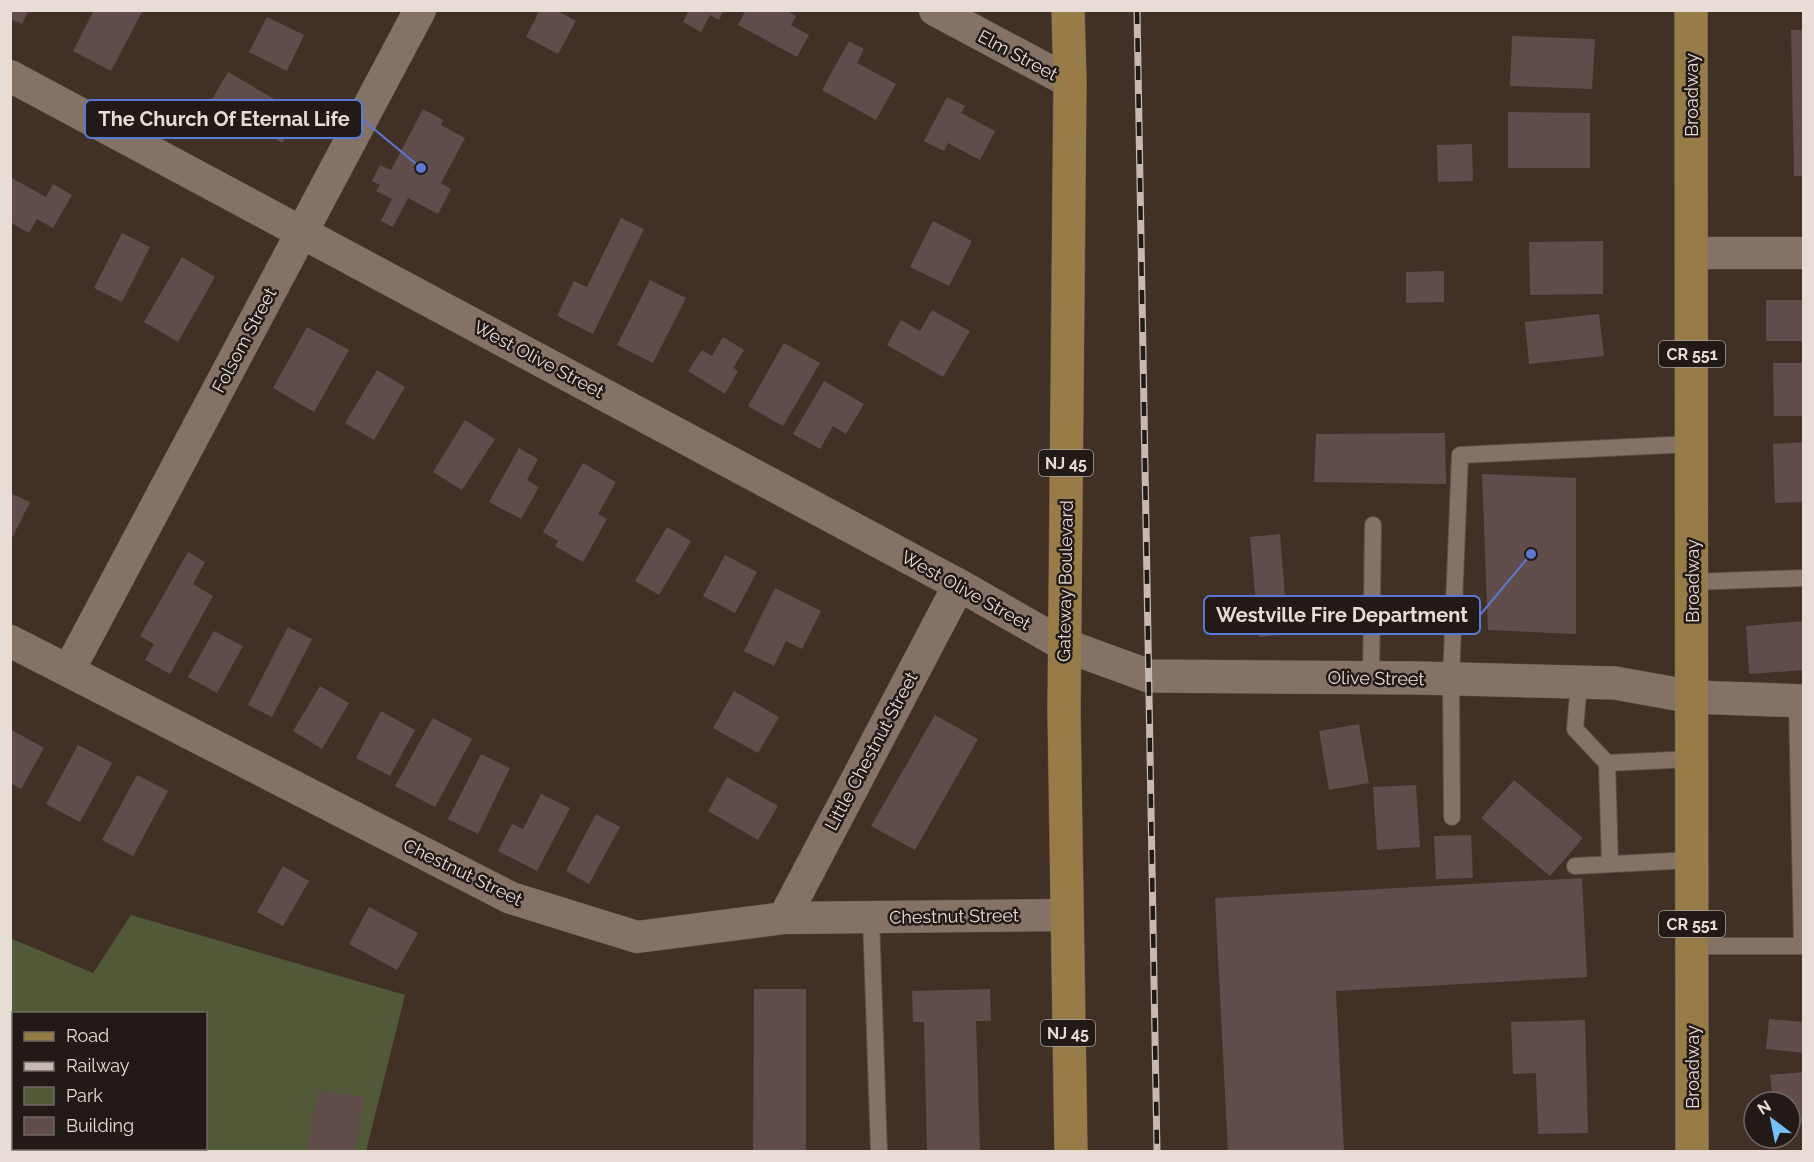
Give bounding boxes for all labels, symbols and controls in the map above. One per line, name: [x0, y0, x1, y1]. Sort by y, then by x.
street label: Elm Street: [975, 25, 1061, 85]
street label: Broadway: [1681, 53, 1702, 137]
callout: The Church Of Eternal Life: [85, 100, 362, 138]
text: The Church Of Eternal Life: [98, 107, 350, 131]
street label: Folsom Street: [207, 284, 281, 396]
street label: West Olive Street: [470, 316, 608, 402]
road number: CR 551: [1659, 341, 1725, 367]
road number: NJ 45: [1039, 450, 1093, 476]
street label: Gateway Boulevard: [1053, 500, 1077, 662]
street label: Broadway: [1682, 539, 1703, 623]
street label: West Olive Street: [898, 546, 1034, 634]
callout: Westville Fire Department: [1204, 596, 1480, 634]
text: Westville Fire Department: [1216, 603, 1468, 627]
street label: Olive Street: [1327, 667, 1425, 689]
street label: Little Chestnut Street: [820, 668, 922, 834]
street label: Chestnut Street: [400, 834, 526, 910]
street label: Chestnut Street: [889, 904, 1019, 928]
road number: CR 551: [1659, 911, 1725, 937]
legend: [12, 1012, 207, 1150]
road number: NJ 45: [1041, 1020, 1095, 1046]
text: Road: [66, 1025, 109, 1046]
street label: Broadway: [1682, 1025, 1703, 1109]
text: Railway: [66, 1055, 130, 1076]
text: Park: [66, 1085, 103, 1106]
north arrow: [1742, 1090, 1802, 1150]
text: N: [1754, 1096, 1775, 1119]
text: Building: [66, 1115, 134, 1136]

